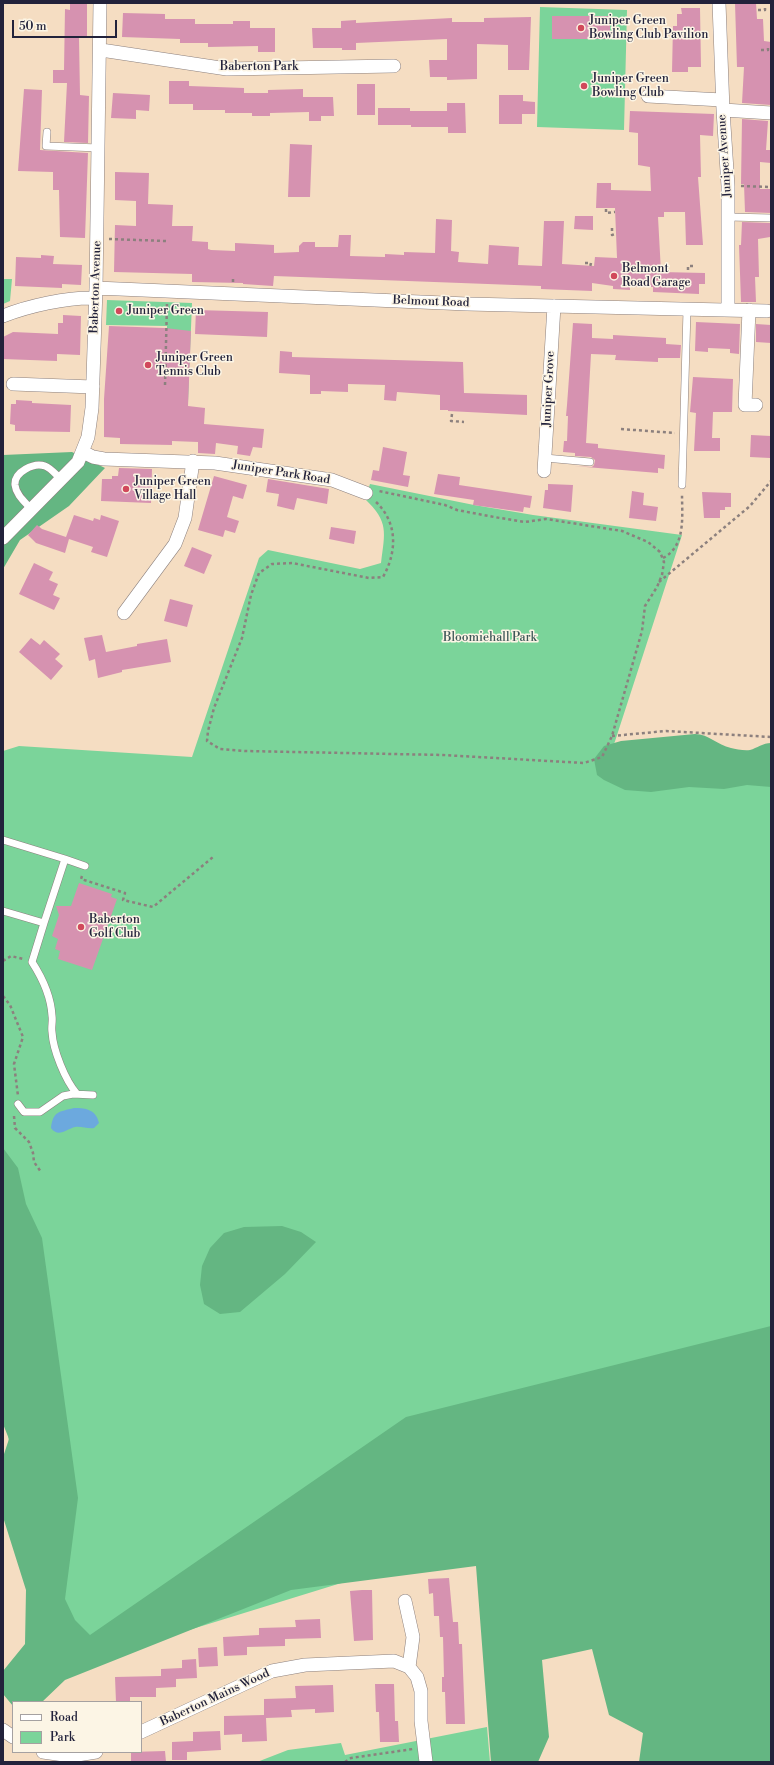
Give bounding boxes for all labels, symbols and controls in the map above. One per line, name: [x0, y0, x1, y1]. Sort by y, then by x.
scale bar: [14, 12, 119, 38]
place label: Juniper Green Bowling Club Pavilion: [589, 14, 708, 42]
text: 50 m: [19, 19, 47, 34]
marker: Juniper Green Bowling Club Pavilion: [576, 23, 586, 33]
street label: Baberton Park: [220, 60, 298, 74]
place label: Juniper Green Bowling Club: [592, 72, 669, 100]
marker: Juniper Green Bowling Club: [579, 81, 589, 91]
street label: Juniper Avenue: [715, 114, 735, 198]
street label: Baberton Avenue: [87, 240, 105, 334]
place label: Belmont Road Garage: [622, 262, 691, 290]
marker: Belmont Road Garage: [609, 271, 619, 281]
street label: Belmont Road: [392, 293, 470, 311]
place label: Juniper Green: [127, 304, 204, 318]
marker: Juniper Green: [114, 306, 124, 316]
place label: Juniper Green Tennis Club: [156, 351, 233, 379]
street label: Juniper Grove: [540, 351, 558, 427]
marker: Juniper Green Tennis Club: [143, 360, 153, 370]
street label: Juniper Park Road: [231, 458, 331, 488]
place label: Juniper Green Village Hall: [134, 475, 211, 503]
marker: Juniper Green Village Hall: [121, 484, 131, 494]
park label: Bloomiehall Park: [443, 631, 537, 645]
place label: Baberton Golf Club: [89, 913, 140, 941]
marker: Baberton Golf Club: [76, 922, 86, 932]
street label: Baberton Mains Wood: [158, 1666, 272, 1730]
legend: [12, 1701, 142, 1753]
text: Road: [50, 1710, 78, 1725]
text: Park: [50, 1730, 75, 1745]

